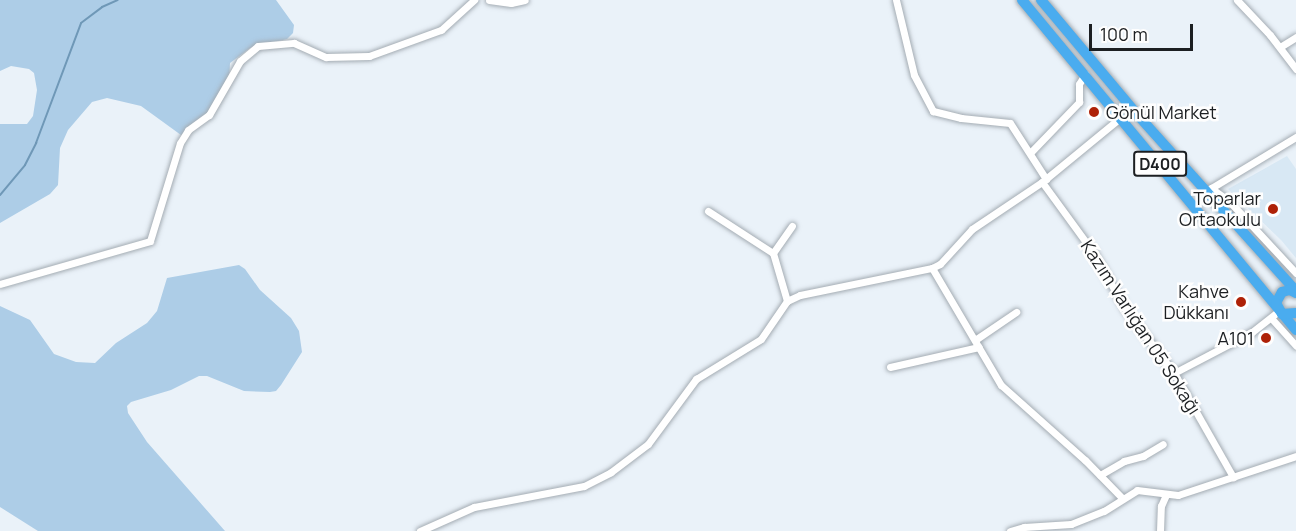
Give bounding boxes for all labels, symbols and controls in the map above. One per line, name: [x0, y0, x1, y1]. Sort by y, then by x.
scale bar: [1092, 12, 1196, 50]
text: 100 m: [1100, 22, 1148, 46]
place label: Gönül Market: [1106, 101, 1217, 123]
marker: Gönül Market: [1087, 105, 1101, 119]
road number: D400: [1133, 151, 1187, 177]
place label: Toparlar Ortaokulu: [1179, 188, 1261, 230]
marker: Toparlar Ortaokulu: [1266, 202, 1280, 216]
street label: Kazım Varlığan 05 Sokağı: [1076, 236, 1206, 418]
place label: Kahve Dükkanı: [1163, 281, 1229, 324]
marker: Kahve Dükkanı: [1234, 295, 1248, 309]
place label: A101: [1218, 327, 1254, 349]
marker: A101: [1259, 331, 1273, 345]

